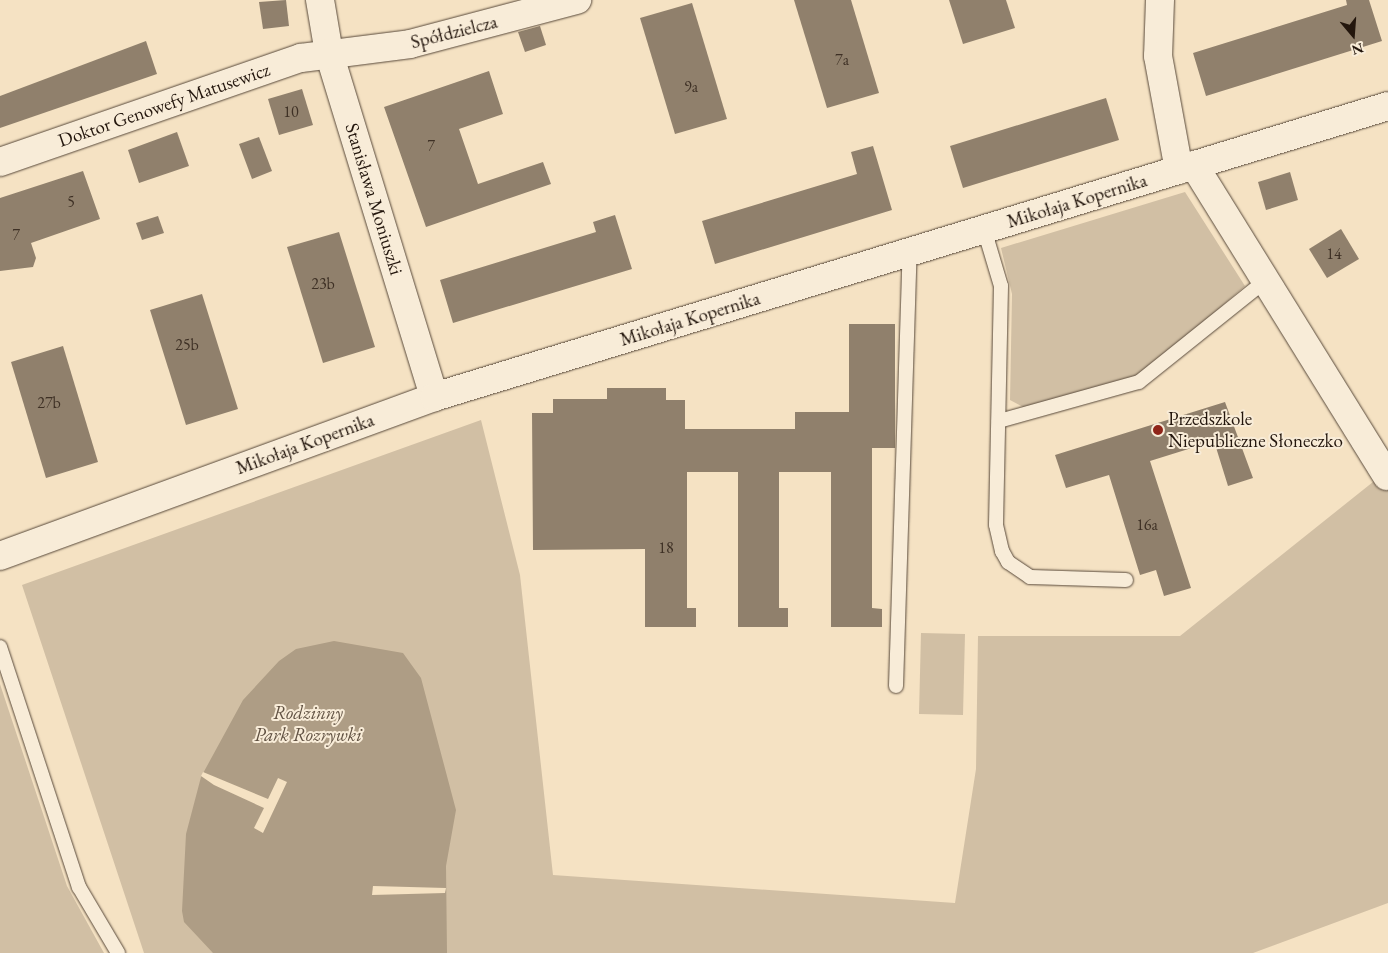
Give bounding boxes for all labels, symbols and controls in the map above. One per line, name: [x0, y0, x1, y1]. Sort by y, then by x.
street label: Spółdzielcza: [408, 10, 500, 54]
north arrow: [1328, 10, 1378, 60]
text: N: [1349, 39, 1366, 60]
house number: 7a: [835, 50, 849, 70]
street label: Doktor Genowefy Matusewicz: [55, 58, 273, 152]
house number: 9a: [684, 77, 698, 97]
house number: 10: [283, 102, 299, 122]
street label: Stanisława Moniuszki: [340, 120, 408, 278]
house number: 7: [427, 136, 435, 156]
street label: Mikołaja Kopernika: [1004, 169, 1150, 233]
house number: 5: [67, 192, 75, 212]
house number: 7: [12, 225, 20, 245]
house number: 14: [1326, 244, 1342, 264]
house number: 23b: [311, 274, 335, 294]
street label: Mikołaja Kopernika: [617, 287, 763, 351]
house number: 25b: [175, 335, 199, 355]
house number: 27b: [37, 393, 61, 413]
street label: Mikołaja Kopernika: [233, 408, 377, 480]
place label: Przedszkole Niepubliczne Słoneczko: [1168, 408, 1343, 452]
marker: Przedszkole Niepubliczne Słoneczko: [1152, 424, 1164, 436]
house number: 16a: [1136, 515, 1158, 535]
house number: 18: [658, 538, 674, 558]
park label: Rodzinny Park Rozrywki: [254, 702, 362, 746]

